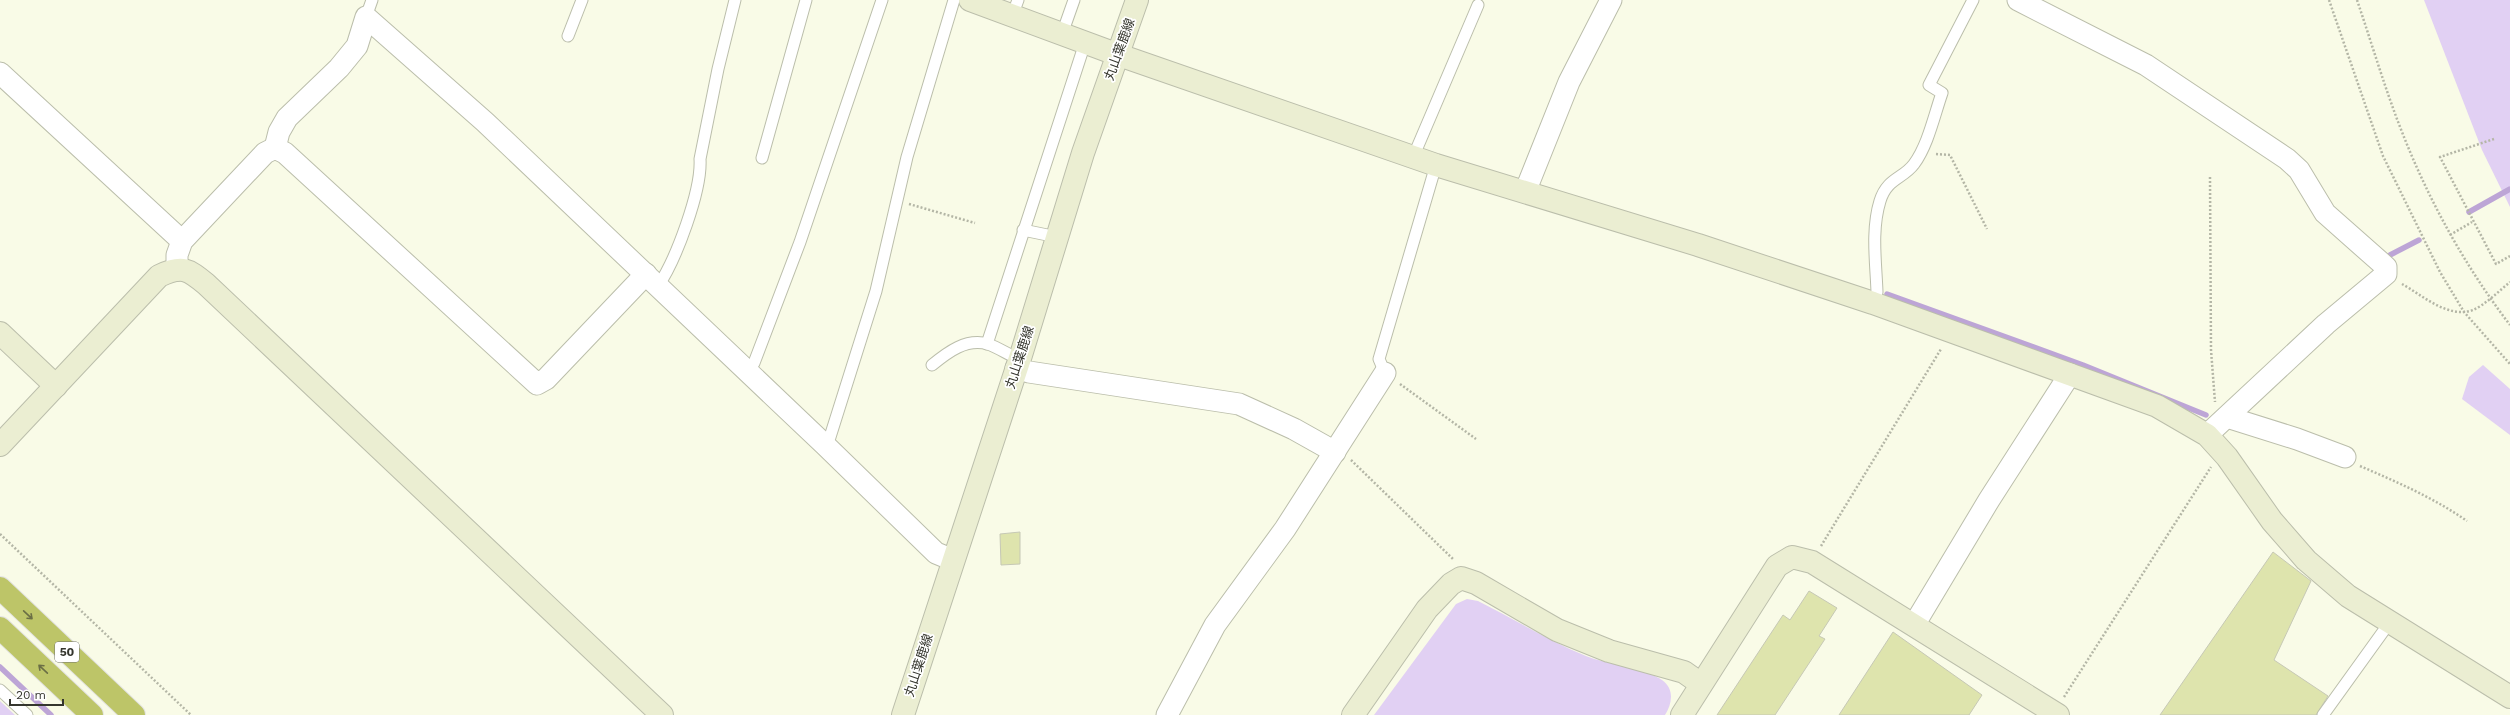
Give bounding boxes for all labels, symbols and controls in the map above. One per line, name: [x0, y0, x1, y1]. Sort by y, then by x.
street label: 丸山葉鹿線: [1101, 16, 1138, 82]
street label: 丸山葉鹿線: [1002, 324, 1037, 390]
one-way arrow: [23, 610, 33, 620]
street label: 丸山葉鹿線: [901, 632, 936, 698]
road number: 50: [55, 642, 79, 662]
one-way arrow: [38, 664, 48, 674]
scale bar: [10, 681, 63, 707]
text: 20 m: [16, 688, 46, 702]

